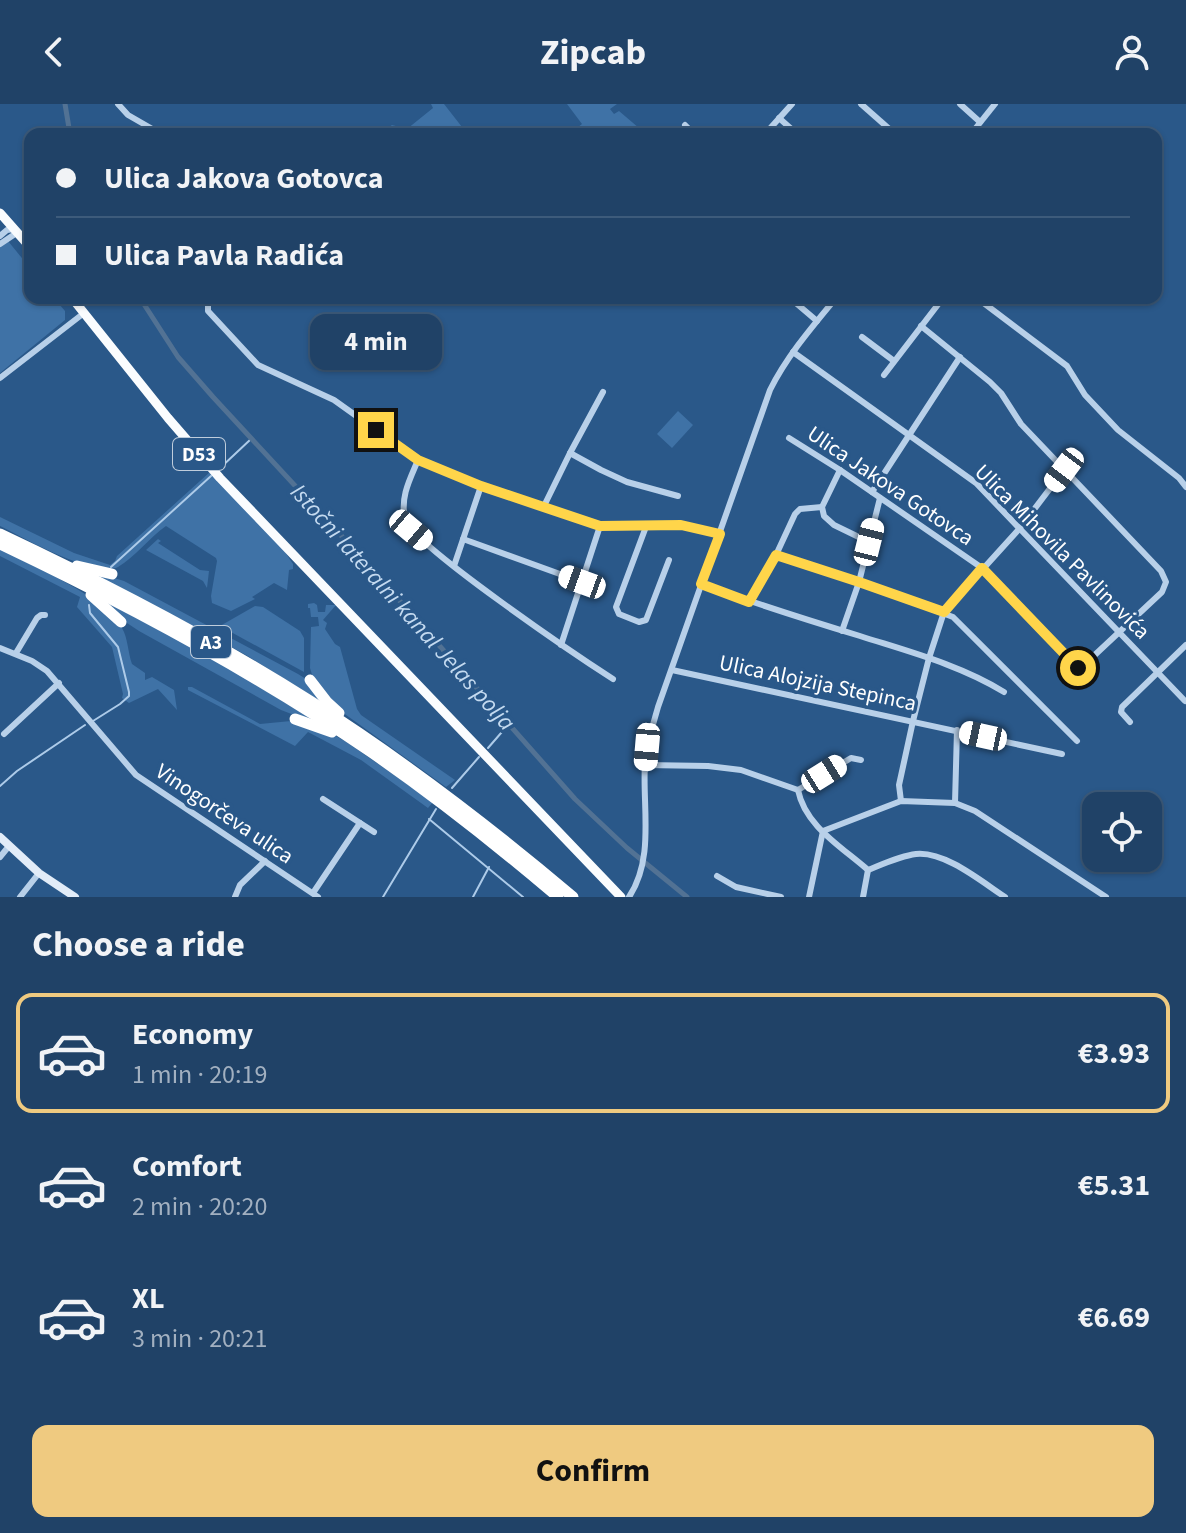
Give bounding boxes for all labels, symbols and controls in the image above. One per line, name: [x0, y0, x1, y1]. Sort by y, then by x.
text: Zipcab: [540, 27, 646, 78]
icon: back: [32, 30, 76, 74]
icon: person: [1110, 30, 1154, 74]
text: Ulica Jakova Gotovca: [104, 157, 384, 200]
text: Ulica Pavla Radića: [104, 234, 344, 277]
callout: 4 min: [310, 314, 442, 370]
text: 4 min: [344, 323, 408, 360]
route end: [358, 412, 394, 448]
street label: Ulica Jakova Gotovca: [801, 418, 980, 554]
road number: D53: [173, 438, 225, 470]
car: [1040, 444, 1088, 496]
street label: Ulica Mihovila Pavlinovića: [967, 457, 1157, 647]
water label: Istočni lateralni kanal Jelas polja: [282, 476, 524, 739]
car: [385, 505, 437, 555]
car: [852, 516, 886, 568]
car: [555, 563, 609, 601]
road number: A3: [191, 626, 231, 658]
street label: Ulica Alojzija Stepinca: [716, 646, 919, 720]
route start: [1060, 650, 1096, 686]
car: [957, 719, 1009, 753]
car: [633, 722, 661, 772]
car: [797, 751, 851, 797]
street label: Vinogorčeva ulica: [149, 756, 300, 872]
map controls: [1082, 792, 1162, 872]
button: locate: [1082, 792, 1162, 872]
text: Choose a ride: [32, 919, 245, 970]
text: Economy: [132, 1013, 253, 1056]
icon: car: [36, 1017, 108, 1089]
text: €3.93: [1078, 1032, 1150, 1075]
text: 1 min · 20:19: [132, 1056, 267, 1093]
text: Comfort: [132, 1145, 242, 1188]
icon: car: [36, 1149, 108, 1221]
text: €5.31: [1078, 1164, 1150, 1207]
text: 2 min · 20:20: [132, 1188, 267, 1225]
text: XL: [132, 1277, 165, 1320]
icon: car: [36, 1281, 108, 1353]
text: €6.69: [1078, 1296, 1150, 1339]
text: 3 min · 20:21: [132, 1320, 267, 1357]
button: Confirm: [32, 1425, 1154, 1517]

